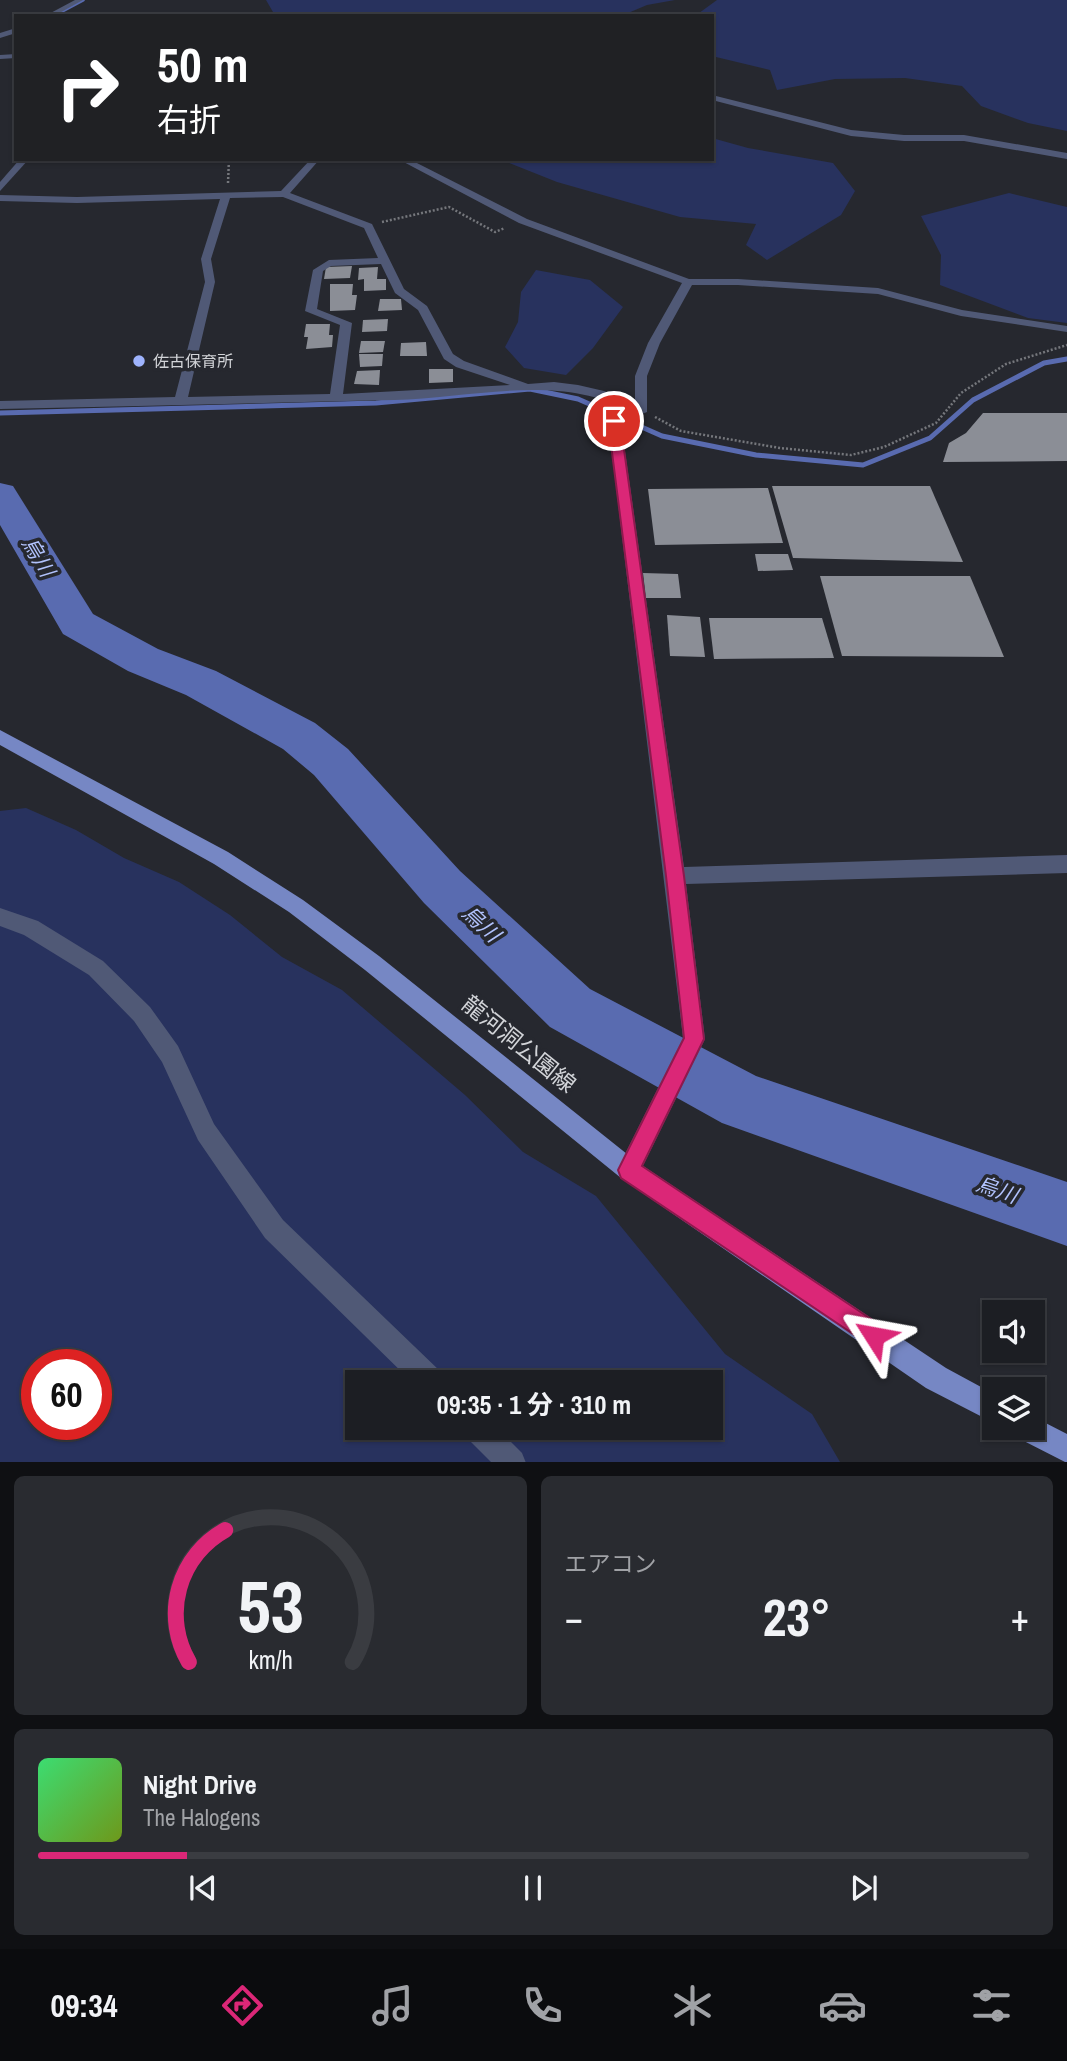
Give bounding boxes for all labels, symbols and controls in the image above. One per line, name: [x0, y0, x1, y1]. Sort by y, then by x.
text: 50 m: [157, 31, 249, 97]
icon: right: [42, 42, 133, 133]
text: 右折: [157, 98, 221, 141]
place label: 佐古保育所: [153, 350, 233, 372]
marker: 佐古保育所: [131, 353, 147, 369]
pin: [584, 391, 644, 451]
icon: arrive: [595, 402, 633, 440]
water label: 烏川: [15, 531, 63, 584]
water label: 烏川: [456, 899, 508, 950]
street label: 龍河洞公園線: [456, 988, 583, 1099]
water label: 烏川: [973, 1169, 1024, 1211]
position arrow: [837, 1299, 911, 1373]
map controls: [982, 1300, 1045, 1440]
button: sound: [982, 1300, 1045, 1363]
speed limit sign: 60: [21, 1349, 112, 1440]
button: layers: [982, 1377, 1045, 1440]
text: 09:35 · 1 分 · 310 m: [437, 1387, 631, 1422]
text: エアコン: [565, 1548, 657, 1579]
text: 53: [237, 1557, 303, 1655]
text: 23°: [763, 1582, 831, 1652]
text: −: [565, 1592, 583, 1643]
text: +: [1011, 1592, 1029, 1643]
text: km/h: [248, 1642, 292, 1676]
text: Night Drive: [143, 1767, 257, 1802]
text: The Halogens: [143, 1802, 260, 1833]
icon: previous: [184, 1869, 222, 1907]
icon: pause: [514, 1869, 552, 1907]
icon: next: [845, 1869, 883, 1907]
icon: directions: [218, 1981, 267, 2030]
icon: music: [368, 1981, 417, 2030]
icon: phone: [518, 1981, 567, 2030]
icon: climate: [668, 1981, 717, 2030]
icon: car: [818, 1981, 867, 2030]
icon: filters: [967, 1981, 1016, 2030]
text: 09:34: [50, 1984, 118, 2027]

